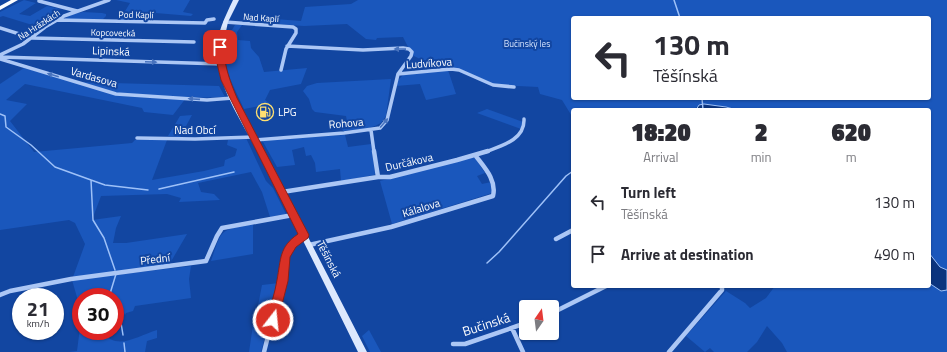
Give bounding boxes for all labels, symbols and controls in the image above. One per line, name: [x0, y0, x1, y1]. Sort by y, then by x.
street label: Na Hrázkách: [15, 6, 62, 43]
street label: Pod Kaplí: [118, 8, 155, 21]
street label: Nad Kaplí: [243, 10, 280, 25]
text: 130 m: [653, 23, 730, 66]
street label: Kopcovecká: [91, 26, 136, 39]
pin: [203, 30, 237, 64]
icon: left: [587, 32, 639, 84]
icon: arrive: [209, 36, 231, 58]
park label: Bučinský les: [504, 37, 550, 50]
street label: Lipinská: [92, 42, 131, 60]
one-way arrow: [393, 46, 406, 52]
street label: Ludvíkova: [405, 53, 453, 73]
one-way arrow: [145, 58, 157, 65]
text: Těšínská: [653, 62, 718, 89]
street label: Vardasova: [69, 63, 120, 91]
one-way arrow: [47, 72, 59, 78]
one-way arrow: [188, 95, 200, 102]
fuel station icon: LPG: [255, 102, 275, 122]
place label: LPG: [278, 104, 297, 120]
street label: Rohova: [328, 113, 365, 132]
text: 18:20: [631, 114, 691, 150]
text: 2: [754, 114, 768, 150]
text: 620: [831, 114, 871, 150]
one-way arrow: [379, 118, 388, 128]
street label: Nad Obcí: [174, 122, 217, 138]
text: Arrival: [643, 147, 678, 167]
text: min: [751, 147, 771, 167]
text: m: [846, 147, 857, 167]
street label: Durčákova: [384, 149, 435, 175]
text: Turn left: [621, 181, 676, 204]
icon: left: [587, 191, 609, 213]
text: 130 m: [874, 191, 915, 214]
street label: Kálalova: [400, 195, 442, 221]
text: Těšínská: [621, 204, 668, 224]
street label: Těšínská: [313, 238, 345, 281]
icon: arrive: [587, 243, 609, 265]
text: Arrive at destination: [621, 243, 754, 266]
text: 490 m: [874, 243, 915, 266]
street label: Přední: [139, 249, 172, 269]
speed limit sign: 30: [72, 288, 124, 340]
text: 21: [27, 293, 49, 324]
position arrow: [252, 299, 294, 341]
north arrow: [519, 300, 559, 340]
map controls: [519, 300, 559, 340]
street label: Bučinská: [460, 307, 513, 341]
text: km/h: [27, 316, 49, 331]

